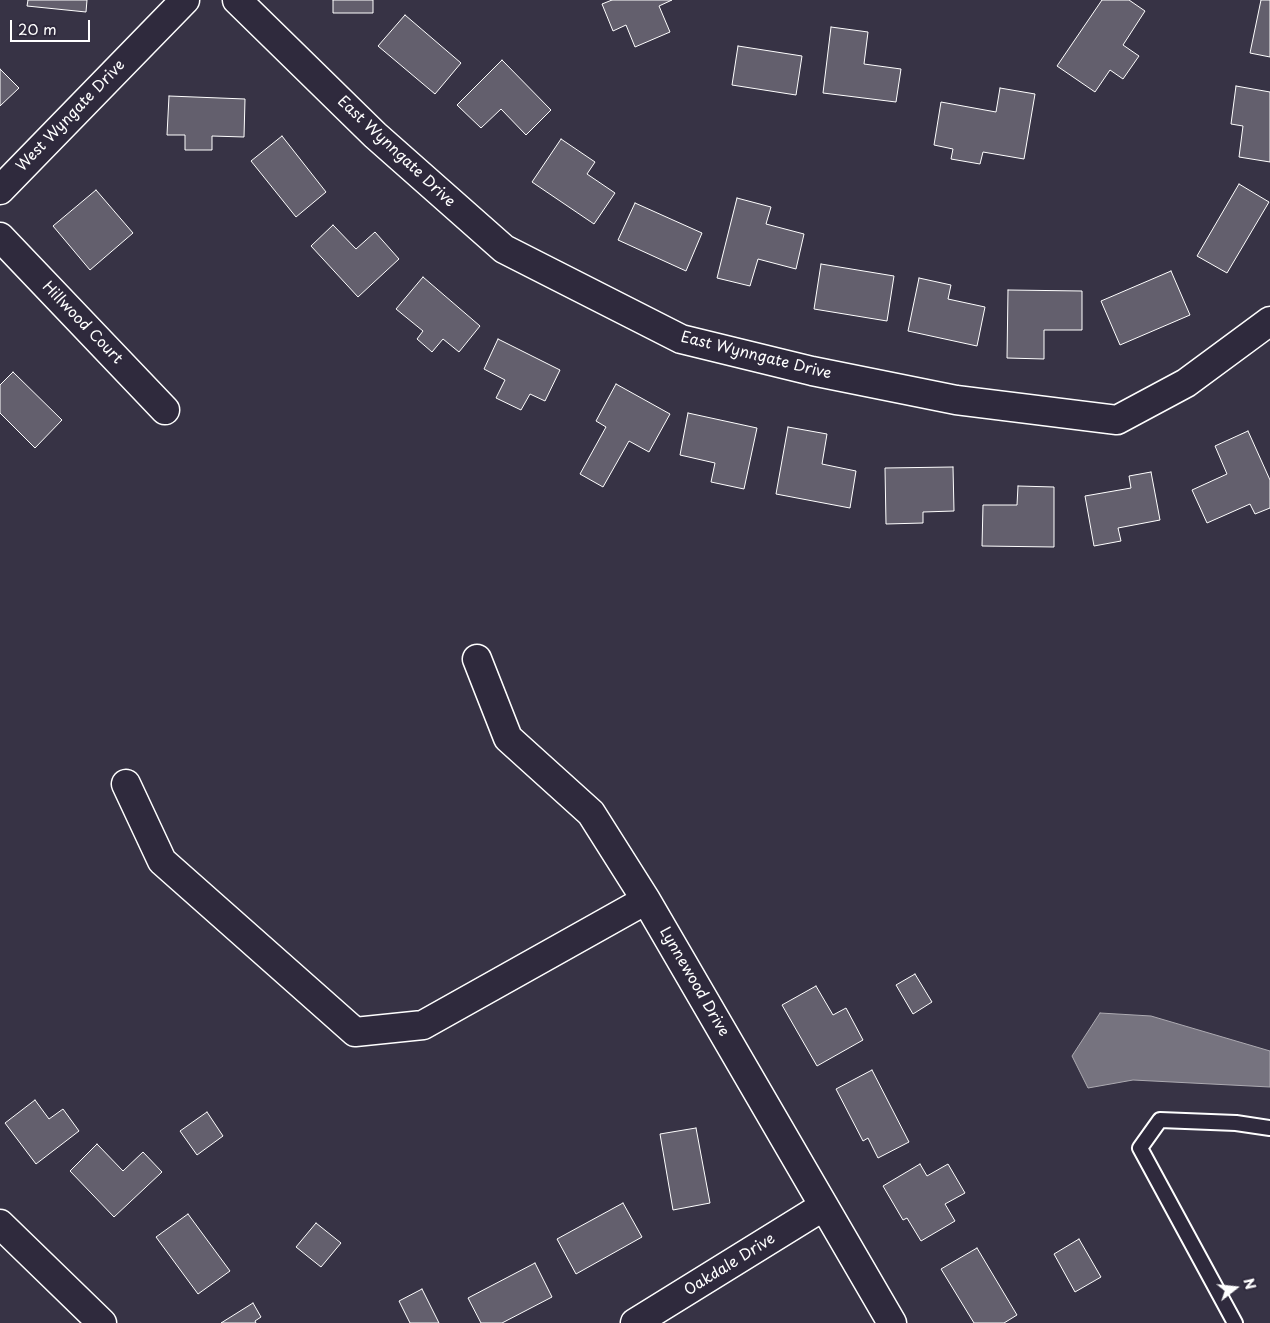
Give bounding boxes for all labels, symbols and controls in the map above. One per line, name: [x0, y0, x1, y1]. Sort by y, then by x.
scale bar: [12, 10, 92, 42]
text: 20 m: [18, 17, 57, 40]
street label: West Wyngate Drive: [13, 56, 129, 176]
street label: East Wynngate Drive: [333, 93, 459, 211]
street label: Hillwood Court: [38, 278, 126, 368]
street label: East Wynngate Drive: [679, 329, 833, 383]
street label: Lynnewood Drive: [655, 924, 733, 1040]
street label: Oakdale Drive: [681, 1230, 779, 1300]
north arrow: [1210, 1263, 1260, 1313]
text: N: [1238, 1276, 1262, 1292]

